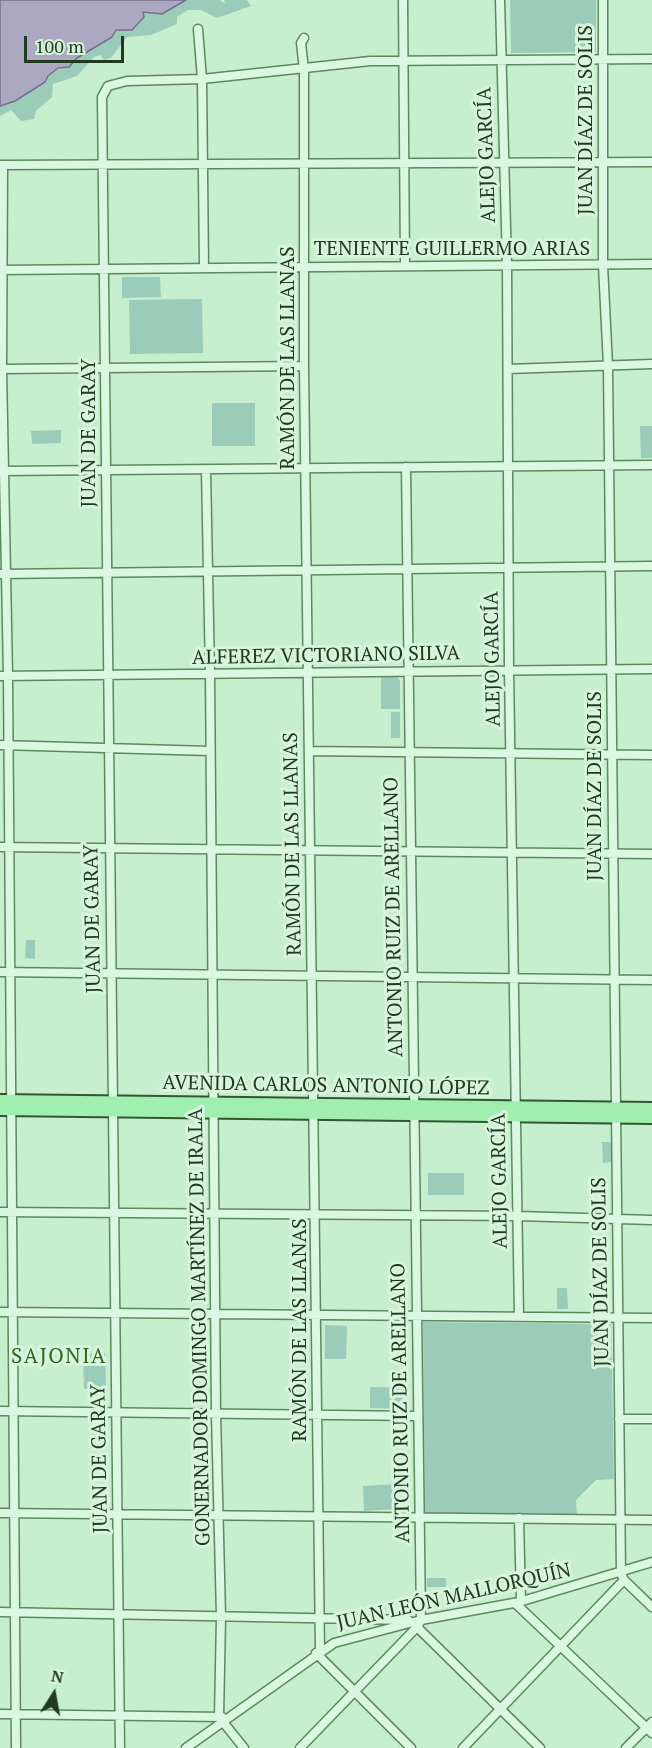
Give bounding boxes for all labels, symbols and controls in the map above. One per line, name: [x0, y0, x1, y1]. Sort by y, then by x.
scale bar: [27, 24, 128, 62]
street label: JUAN DÍAZ DE SOLIS: [574, 25, 598, 215]
text: 100 m: [35, 34, 84, 58]
street label: ALEJO GARCÍA: [473, 87, 501, 223]
street label: TENIENTE GUILLERMO ARIAS: [314, 237, 590, 261]
street label: RAMÓN DE LAS LLANAS: [276, 246, 300, 470]
street label: JUAN DE GARAY: [77, 359, 101, 507]
street label: ALEJO GARCÍA: [480, 591, 506, 727]
street label: ALFEREZ VICTORIANO SILVA: [192, 642, 460, 670]
street label: JUAN DÍAZ DE SOLIS: [583, 691, 607, 881]
street label: RAMÓN DE LAS LLANAS: [279, 732, 307, 956]
street label: ANTONIO RUIZ DE ARELLANO: [380, 777, 408, 1057]
street label: JUAN DE GARAY: [80, 844, 106, 994]
street label: AVENIDA CARLOS ANTONIO LÓPEZ: [162, 1071, 490, 1101]
street label: GONERNADOR DOMINGO MARTÍNEZ DE IRALA: [184, 1108, 216, 1546]
street label: ALEJO GARCÍA: [487, 1113, 513, 1249]
street label: JUAN DÍAZ DE SOLIS: [587, 1177, 615, 1367]
street label: RAMÓN DE LAS LLANAS: [288, 1218, 312, 1442]
street label: ANTONIO RUIZ DE ARELLANO: [387, 1263, 415, 1543]
district label: SAJONIA: [11, 1344, 107, 1370]
street label: JUAN DE GARAY: [87, 1384, 113, 1534]
street label: JUAN LEÓN MALLORQUÍN: [335, 1558, 573, 1636]
north arrow: [24, 1664, 84, 1724]
text: N: [49, 1664, 65, 1688]

